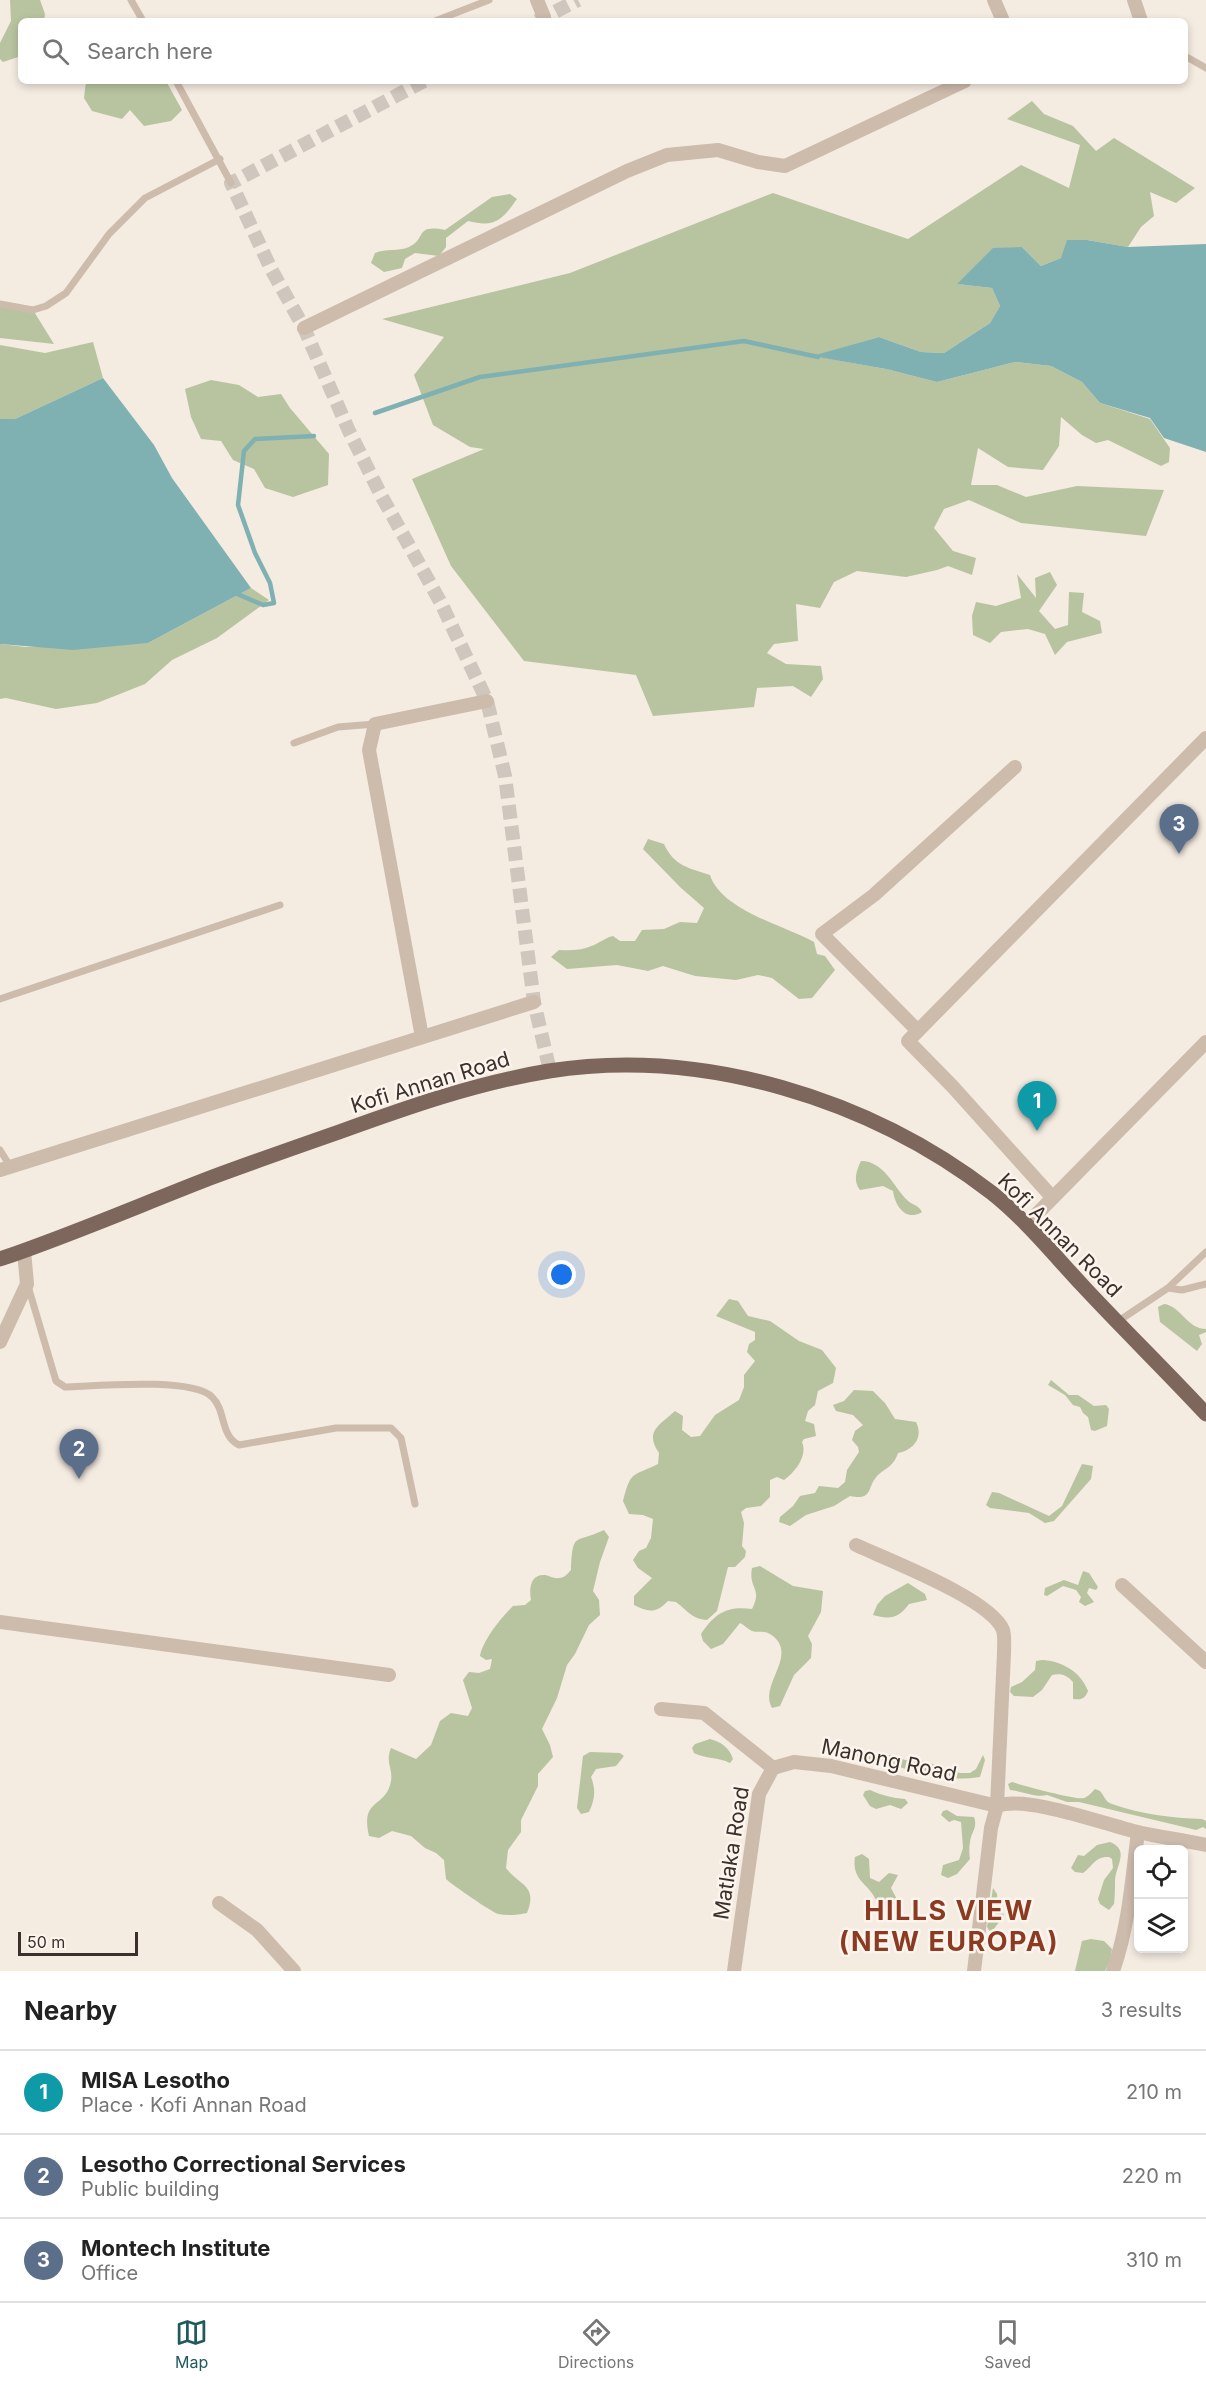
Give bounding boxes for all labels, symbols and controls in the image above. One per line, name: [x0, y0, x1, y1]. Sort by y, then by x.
search box: [18, 18, 1188, 84]
icon: search: [39, 35, 72, 68]
text: Search here: [87, 38, 213, 64]
pin: 3: [1160, 804, 1198, 854]
street label: Kofi Annan Road: [348, 1046, 512, 1118]
pin: 1: [1018, 1082, 1056, 1131]
street label: Kofi Annan Road: [993, 1168, 1127, 1302]
your location: [547, 1260, 576, 1289]
pin: 2: [60, 1430, 98, 1479]
street label: Manong Road: [819, 1733, 959, 1787]
street label: Matlaka Road: [708, 1785, 754, 1921]
map controls: [1134, 1845, 1188, 1953]
button: locate: [1134, 1845, 1188, 1899]
district label: HILLS VIEW (NEW EUROPA): [839, 1894, 1059, 1958]
button: layers: [1134, 1899, 1188, 1953]
scale bar: [18, 1929, 138, 1956]
text: 50 m: [27, 1932, 65, 1952]
text: Nearby: [24, 1995, 117, 2026]
text: 3 results: [1101, 1998, 1182, 2022]
text: MISA Lesotho: [81, 2067, 230, 2093]
text: 1: [39, 2080, 48, 2104]
text: 210 m: [1126, 2080, 1182, 2104]
text: Place · Kofi Annan Road: [81, 2093, 307, 2117]
text: Lesotho Correctional Services: [81, 2151, 406, 2177]
text: 2: [37, 2164, 50, 2188]
text: 220 m: [1122, 2164, 1182, 2188]
text: Public building: [81, 2177, 220, 2201]
text: Montech Institute: [81, 2235, 270, 2261]
text: 3: [37, 2248, 50, 2272]
text: 310 m: [1126, 2248, 1182, 2272]
text: Office: [81, 2261, 138, 2285]
tab: Map: [175, 2316, 208, 2372]
tab: Directions: [558, 2316, 634, 2372]
tab: Saved: [984, 2316, 1031, 2372]

